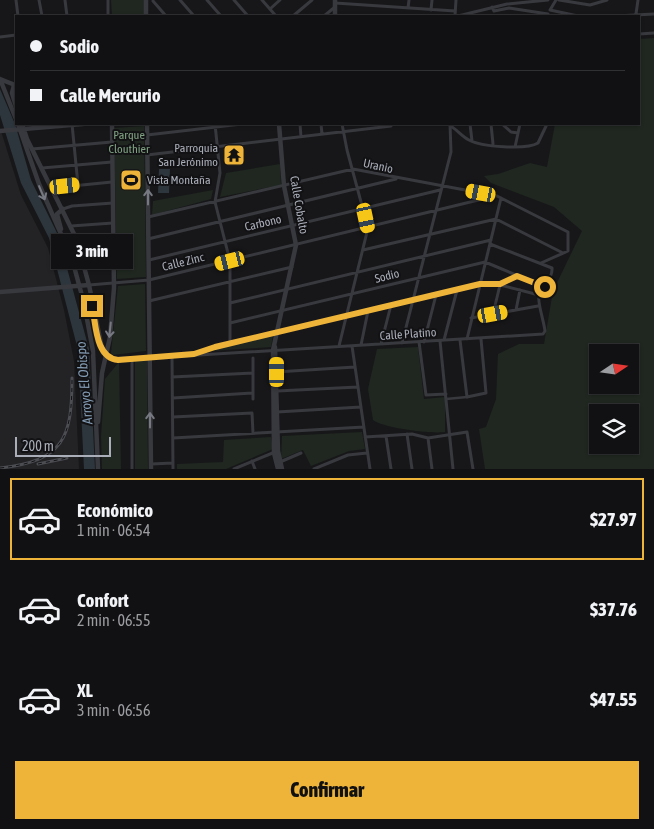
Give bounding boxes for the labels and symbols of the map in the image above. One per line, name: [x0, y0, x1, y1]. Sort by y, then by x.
park label: Parque Clouthier: [109, 128, 150, 156]
place label: Parroquia San Jerónimo: [159, 141, 218, 169]
temple icon: Parroquia San Jerónimo: [222, 143, 246, 167]
street label: Uranio: [362, 156, 395, 176]
sports icon: Vista Montaña: [119, 168, 143, 192]
place label: Vista Montaña: [147, 173, 211, 187]
street label: Calle Cobalto: [287, 175, 311, 236]
car: [49, 177, 80, 195]
car: [464, 183, 497, 203]
one-way arrow: [38, 185, 48, 200]
one-way arrow: [143, 189, 153, 205]
car: [355, 202, 376, 234]
street label: Carbono: [243, 212, 283, 234]
callout: 3 min: [51, 234, 133, 268]
street label: Calle Zinc: [161, 250, 206, 274]
car: [213, 250, 246, 272]
street label: Sodio: [373, 266, 401, 286]
route start: [534, 276, 556, 298]
route end: [81, 295, 103, 317]
car: [476, 304, 509, 324]
one-way arrow: [106, 322, 115, 338]
street label: Calle Platino: [379, 325, 437, 343]
water label: Arroyo El Obispo: [72, 341, 96, 426]
north arrow: [589, 344, 639, 394]
car: [269, 357, 284, 387]
one-way arrow: [145, 413, 155, 429]
scale bar: [15, 434, 111, 457]

